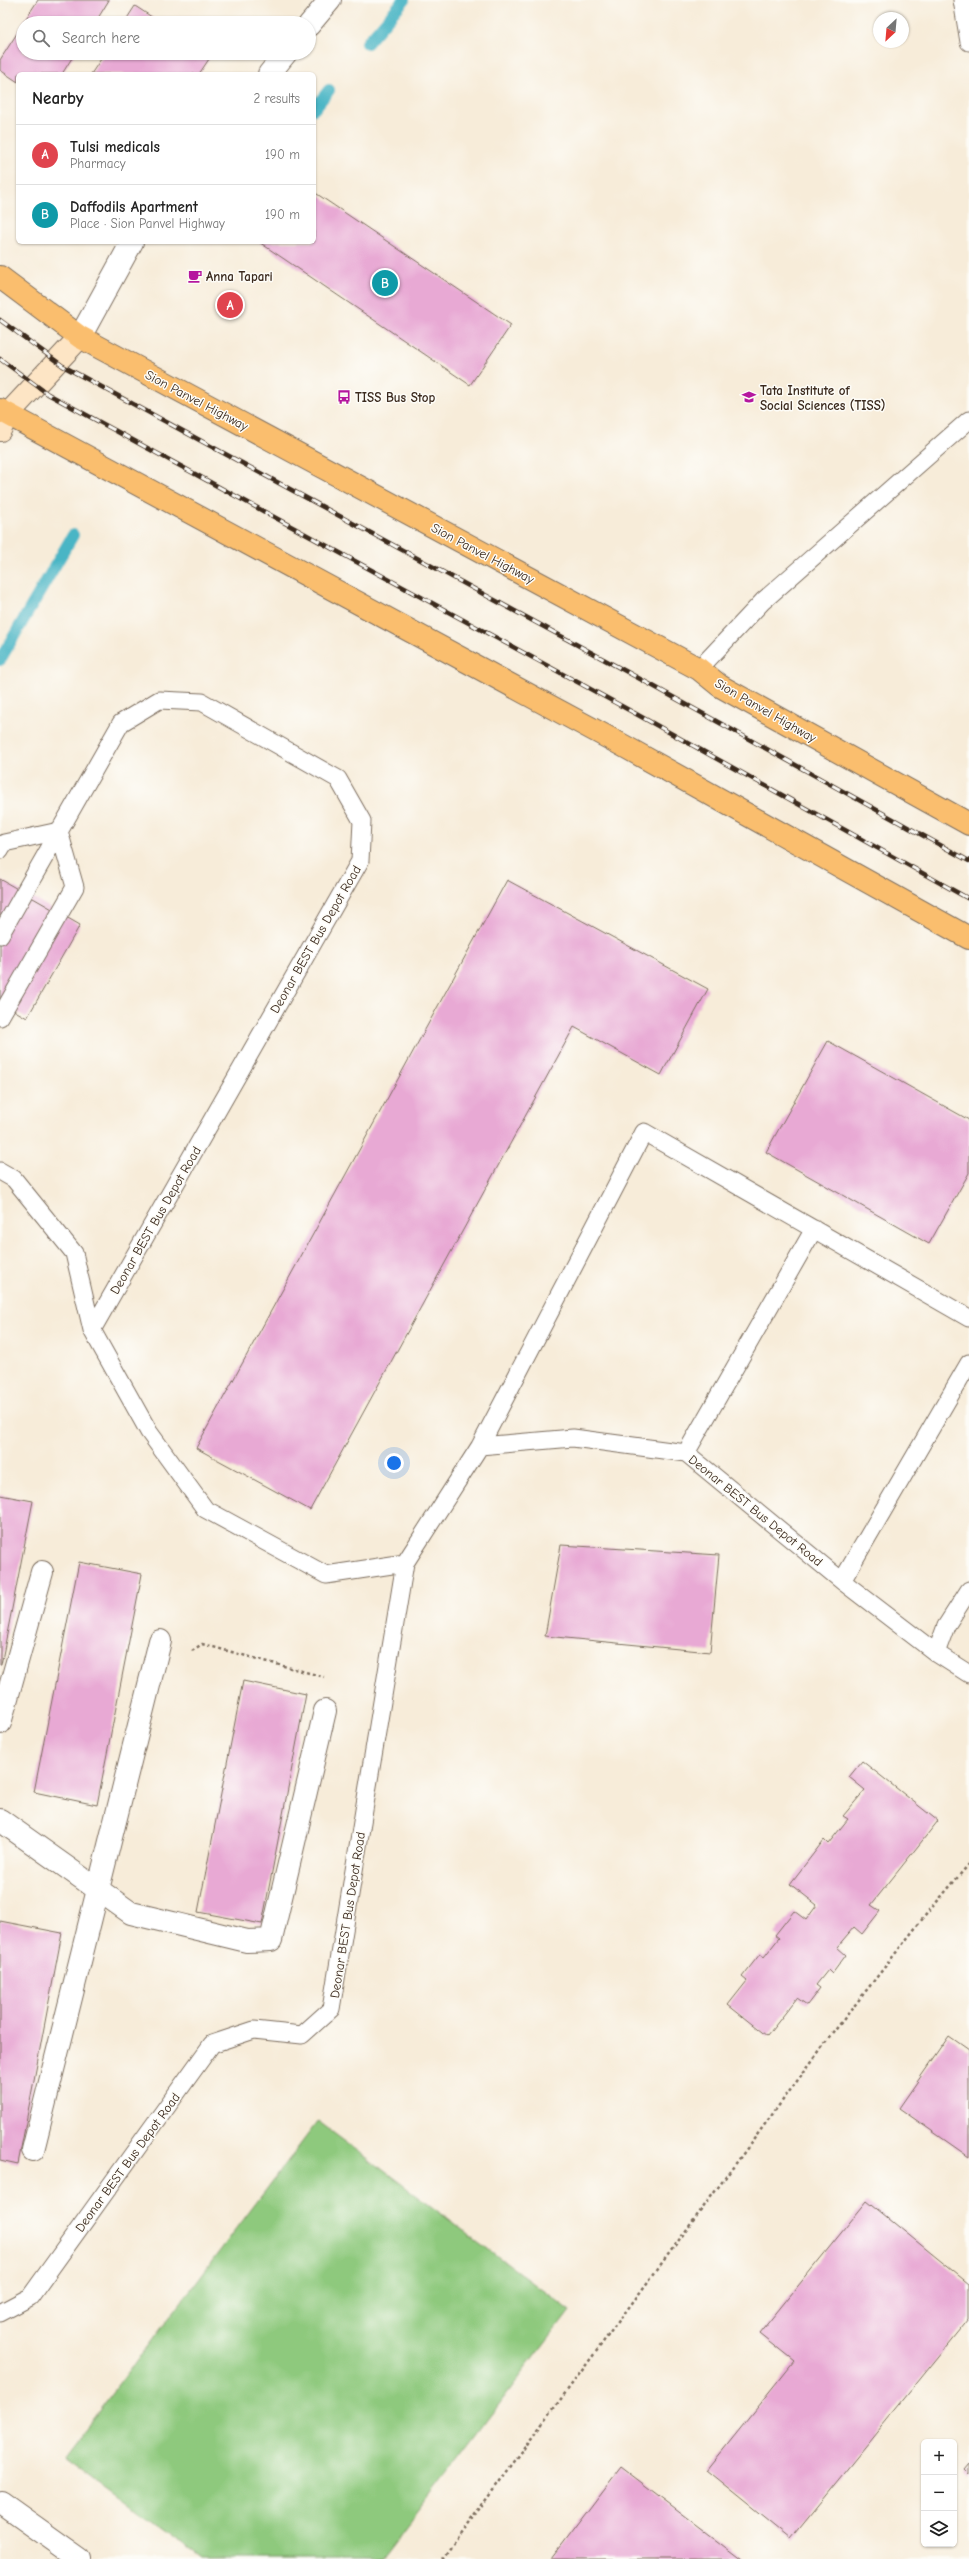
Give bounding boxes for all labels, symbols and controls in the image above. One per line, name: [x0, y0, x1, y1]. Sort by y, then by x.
north arrow: [873, 12, 909, 48]
search box: [16, 16, 316, 60]
icon: search: [30, 27, 52, 49]
text: Search here: [62, 29, 140, 47]
text: Nearby: [32, 89, 83, 108]
text: 2 results: [253, 91, 300, 106]
text: Tulsi medicals: [70, 138, 160, 156]
text: A: [41, 147, 49, 162]
text: 190 m: [265, 147, 300, 162]
text: Pharmacy: [70, 156, 126, 171]
text: Daffodils Apartment: [70, 198, 198, 216]
text: B: [41, 207, 49, 222]
text: 190 m: [265, 207, 300, 222]
text: Place · Sion Panvel Highway: [70, 216, 225, 231]
cafe icon: Anna Tapari: [187, 268, 203, 284]
pin: B: [372, 268, 398, 298]
place label: Anna Tapari: [206, 269, 273, 284]
pin: A: [217, 290, 243, 320]
street label: Sion Panvel Highway: [143, 367, 251, 434]
place label: Tata Institute of Social Sciences (TISS): [760, 383, 885, 413]
bus stop icon: TISS Bus Stop: [336, 389, 352, 405]
school or university icon: Tata Institute of Social Sciences (TISS): [741, 389, 757, 405]
place label: TISS Bus Stop: [355, 390, 436, 405]
street label: Sion Panvel Highway: [429, 520, 537, 587]
street label: Sion Panvel Highway: [713, 675, 819, 746]
street label: Deonar BEST Bus Depot Road: [267, 863, 364, 1016]
street label: Deonar BEST Bus Depot Road: [107, 1144, 204, 1297]
street label: Deonar BEST Bus Depot Road: [686, 1452, 826, 1569]
your location: [384, 1453, 404, 1473]
street label: Deonar BEST Bus Depot Road: [327, 1831, 368, 1999]
street label: Deonar BEST Bus Depot Road: [72, 2090, 183, 2235]
map controls: [921, 2439, 957, 2547]
button: +: [921, 2439, 957, 2475]
button: −: [921, 2475, 957, 2511]
button: layers: [921, 2511, 957, 2547]

